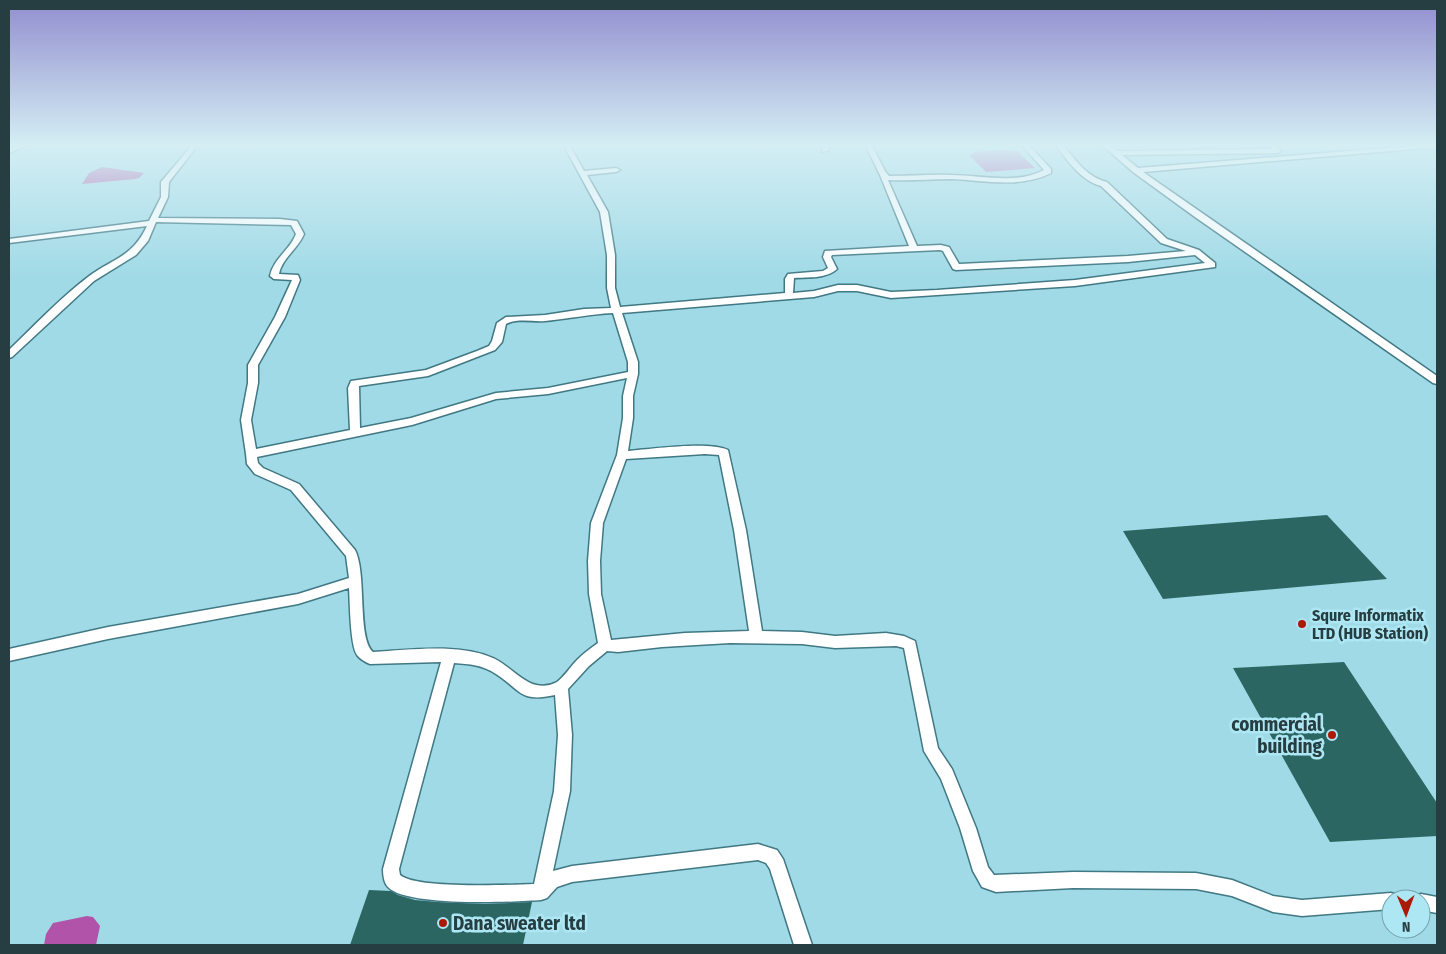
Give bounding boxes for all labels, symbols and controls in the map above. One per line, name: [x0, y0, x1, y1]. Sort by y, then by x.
place label: Squre Informatix LTD (HUB Station): [1312, 606, 1428, 643]
marker: Squre Informatix LTD (HUB Station): [1296, 618, 1308, 630]
place label: commercial building: [1231, 713, 1323, 758]
marker: commercial building: [1326, 729, 1338, 741]
north arrow: [1381, 889, 1431, 939]
place label: Dana sweater ltd: [453, 912, 586, 935]
marker: Dana sweater ltd: [437, 917, 449, 929]
text: N: [1402, 918, 1411, 935]

